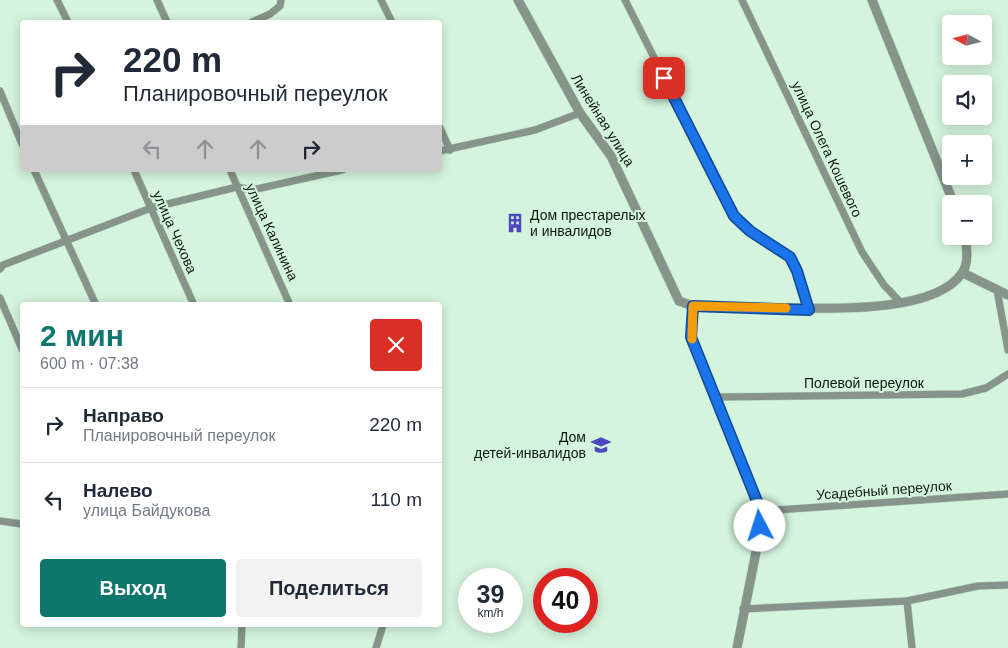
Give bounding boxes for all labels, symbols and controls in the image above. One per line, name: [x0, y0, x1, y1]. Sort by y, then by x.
north arrow: [942, 15, 992, 65]
map controls: [942, 15, 992, 245]
icon: right: [40, 40, 105, 105]
text: 220 m: [123, 40, 222, 79]
pin: [643, 57, 685, 99]
icon: arrive: [650, 64, 678, 92]
street label: Линейная улица: [568, 71, 638, 169]
button: sound: [942, 75, 992, 125]
street label: улица Олега Кошевого: [788, 78, 866, 220]
text: Планировочный переулок: [123, 81, 388, 106]
icon: left: [138, 135, 166, 163]
icon: ahead: [191, 135, 219, 163]
icon: ahead: [244, 135, 272, 163]
icon: right: [297, 135, 325, 163]
button: +: [942, 135, 992, 185]
street label: улица Калинина: [242, 181, 302, 283]
street label: улица Чехова: [150, 188, 200, 276]
button: −: [942, 195, 992, 245]
place label: Дом престарелых и инвалидов: [530, 207, 645, 239]
building icon: Дом престарелых и инвалидов: [504, 212, 526, 234]
text: 2 мин: [40, 319, 124, 352]
button: close: [370, 319, 422, 371]
text: 600 m · 07:38: [40, 355, 139, 372]
street label: Полевой переулок: [804, 375, 925, 391]
text: Направо: [83, 405, 164, 426]
icon: right: [40, 411, 68, 439]
text: 220 m: [369, 414, 422, 435]
text: Планировочный переулок: [83, 427, 275, 444]
place label: Дом детей-инвалидов: [474, 429, 586, 461]
school or university icon: Дом детей-инвалидов: [590, 434, 612, 456]
street label: Усадебный переулок: [816, 477, 953, 503]
text: Налево: [83, 480, 153, 501]
icon: left: [40, 486, 68, 514]
text: 110 m: [371, 489, 422, 510]
position arrow: [733, 499, 785, 551]
text: улица Байдукова: [83, 502, 210, 519]
button: Выход: [40, 559, 226, 617]
button: Поделиться: [236, 559, 422, 617]
speed limit sign: 40: [533, 568, 598, 633]
text: 39: [477, 580, 504, 608]
text: km/h: [477, 606, 504, 620]

